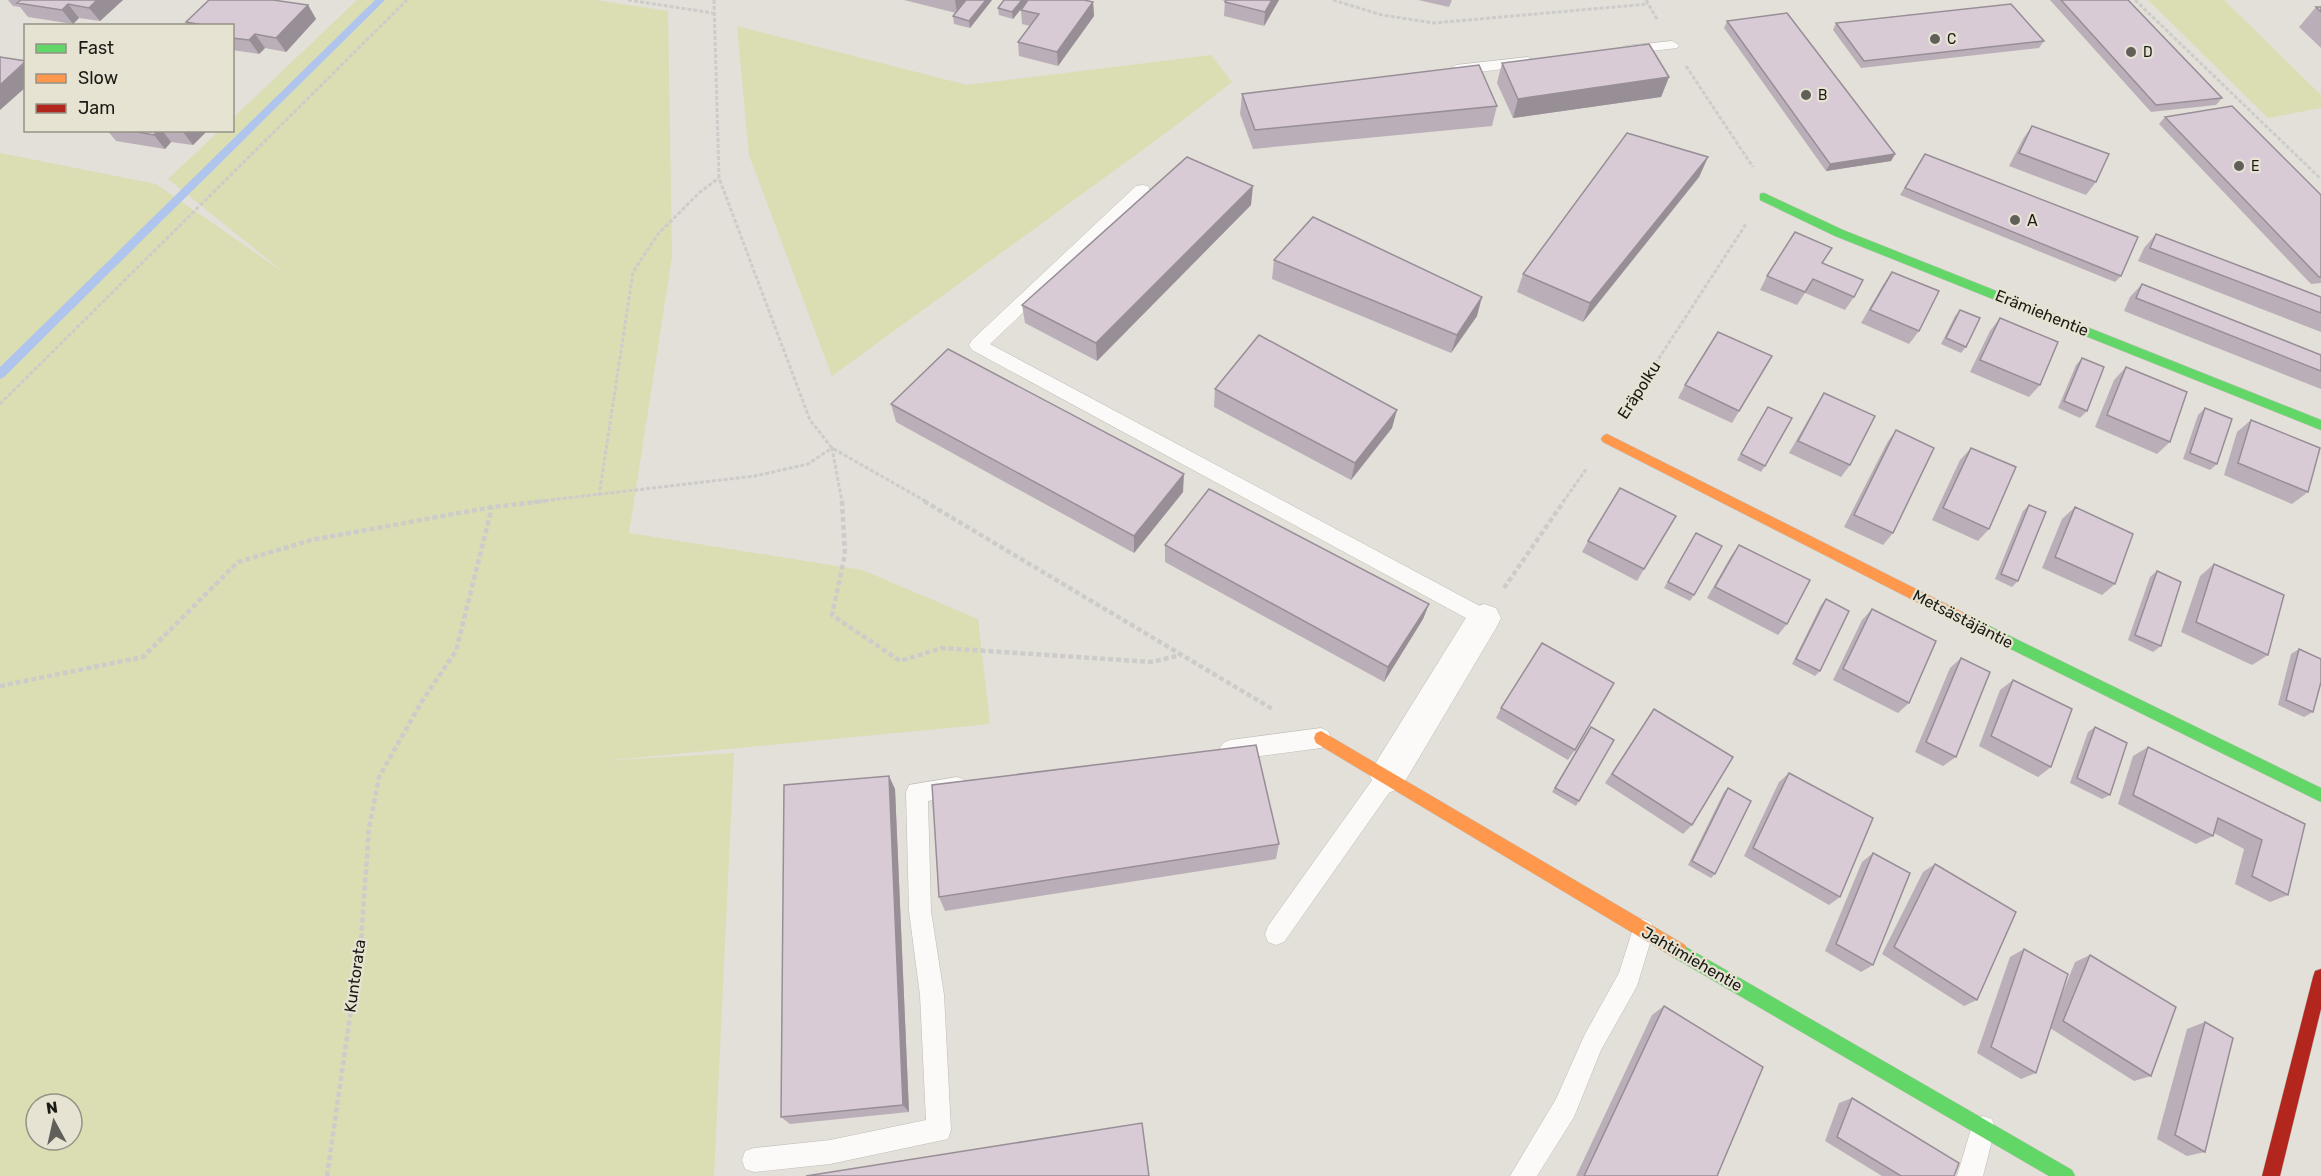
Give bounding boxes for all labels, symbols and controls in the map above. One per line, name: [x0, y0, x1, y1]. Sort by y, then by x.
legend: [24, 24, 234, 132]
place label: C: [1947, 31, 1956, 48]
marker: C: [1928, 32, 1942, 46]
text: Fast: [78, 37, 114, 59]
place label: D: [2143, 44, 2153, 61]
marker: D: [2124, 45, 2138, 59]
text: Slow: [78, 67, 118, 89]
place label: B: [1818, 87, 1827, 104]
marker: B: [1799, 88, 1813, 102]
text: Jam: [78, 97, 115, 119]
place label: E: [2251, 158, 2259, 175]
marker: E: [2232, 159, 2246, 173]
place label: A: [2027, 211, 2038, 230]
marker: A: [2008, 213, 2022, 227]
street label: Erämiehentie: [1993, 286, 2091, 340]
street label: Eräpolku: [1613, 358, 1665, 422]
street label: Metsästäjäntie: [1910, 586, 2016, 652]
street label: Jahtimiehentie: [1638, 922, 1746, 996]
street label: Kuntorata: [340, 938, 370, 1014]
north arrow: [24, 1092, 84, 1152]
text: N: [45, 1097, 59, 1118]

